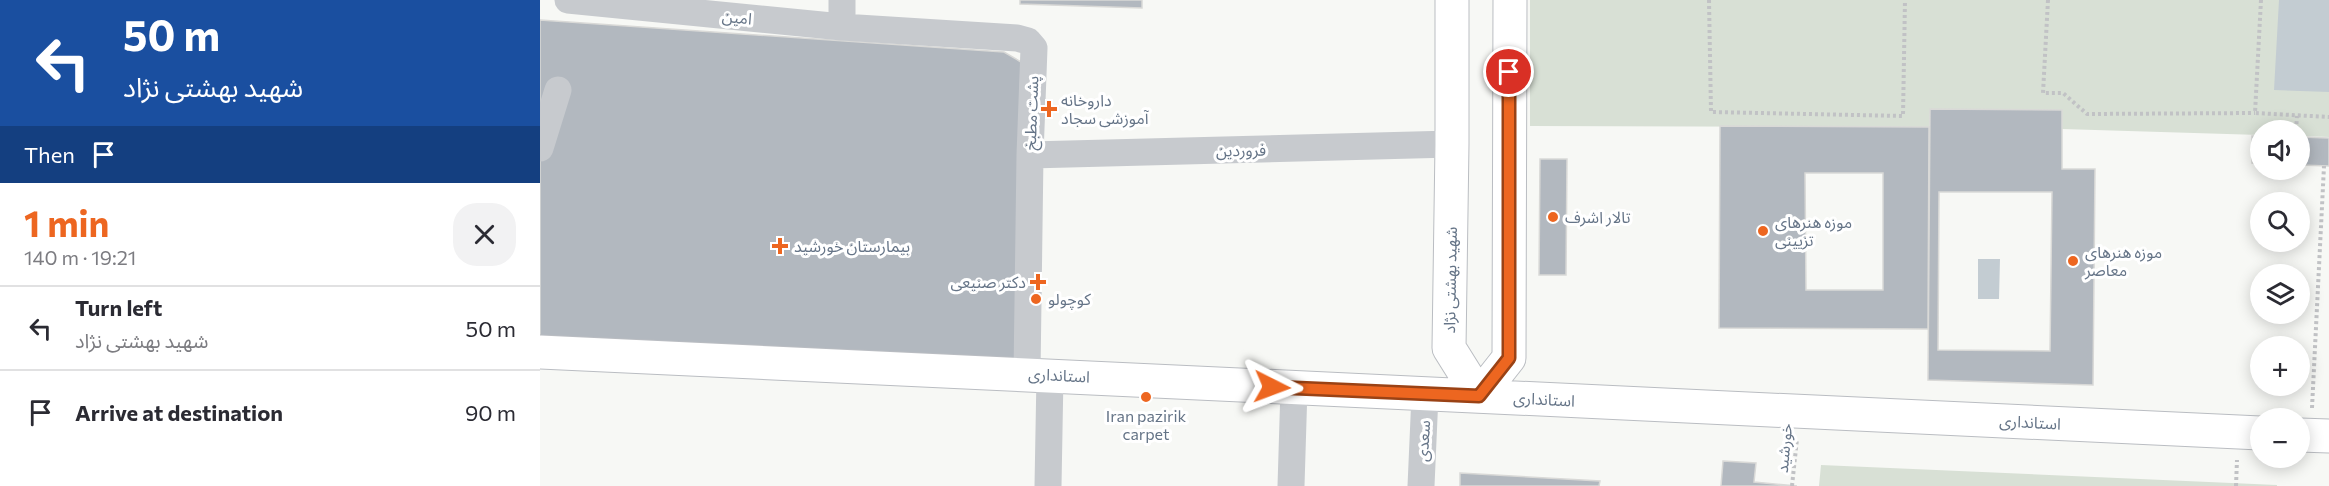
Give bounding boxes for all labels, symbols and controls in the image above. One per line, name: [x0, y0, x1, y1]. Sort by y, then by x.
street label: امین: [721, 5, 753, 29]
text: 50 m: [123, 8, 220, 60]
icon: left: [24, 24, 102, 102]
pin: [1483, 46, 1534, 97]
icon: arrive: [1492, 55, 1525, 88]
text: شهید بهشتی نژاد: [123, 70, 303, 103]
street label: پشت مطبخ: [1020, 75, 1045, 151]
place label: داروخانه آموزشی سجاد: [1061, 90, 1150, 128]
marker: داروخانه آموزشی سجاد: [1042, 102, 1056, 116]
map controls: [2250, 120, 2310, 468]
button: sound: [2250, 120, 2310, 180]
icon: arrive: [87, 138, 120, 171]
street label: فروردین: [1216, 140, 1266, 160]
text: Then: [24, 141, 75, 168]
button: search: [2250, 192, 2310, 252]
text: 1 min: [24, 200, 109, 244]
button: close: [453, 203, 516, 266]
place label: تالار اشرف: [1565, 207, 1631, 227]
marker: تالار اشرف: [1546, 210, 1560, 224]
place label: موزه هنرهای تزیینی: [1775, 212, 1852, 250]
marker: موزه هنرهای تزیینی: [1756, 224, 1770, 238]
street label: شهید بهشتی نژاد: [1439, 226, 1461, 334]
place label: بیمارستان خورشید: [794, 236, 910, 256]
marker: بیمارستان خورشید: [771, 237, 789, 255]
place label: موزه هنرهای معاصر: [2084, 242, 2162, 280]
text: 140 m · 19:21: [24, 245, 136, 269]
marker: موزه هنرهای معاصر: [2066, 254, 2080, 268]
button: layers: [2250, 264, 2310, 324]
place label: دکتر صنیعی: [950, 272, 1026, 292]
marker: دکتر صنیعی: [1031, 275, 1045, 289]
place label: کوچولو: [1048, 289, 1091, 310]
marker: کوچولو: [1029, 292, 1043, 306]
text: Turn left: [75, 294, 162, 321]
icon: left: [24, 312, 57, 345]
text: 50 m: [466, 315, 516, 342]
text: شهید بهشتی نژاد: [75, 328, 208, 352]
button: +: [2250, 336, 2310, 396]
position arrow: [1240, 355, 1304, 419]
street label: استانداری: [1028, 363, 1090, 387]
street label: استانداری: [1513, 387, 1575, 411]
marker: Iran pazirik carpet: [1139, 390, 1153, 404]
icon: arrive: [24, 396, 57, 429]
text: Arrive at destination: [75, 399, 283, 426]
text: 90 m: [465, 399, 516, 426]
place label: Iran pazirik carpet: [1106, 406, 1187, 443]
button: −: [2250, 408, 2310, 468]
street label: استانداری: [1999, 410, 2061, 434]
street label: سعدی: [1412, 420, 1434, 462]
street label: خورشید: [1772, 423, 1796, 473]

